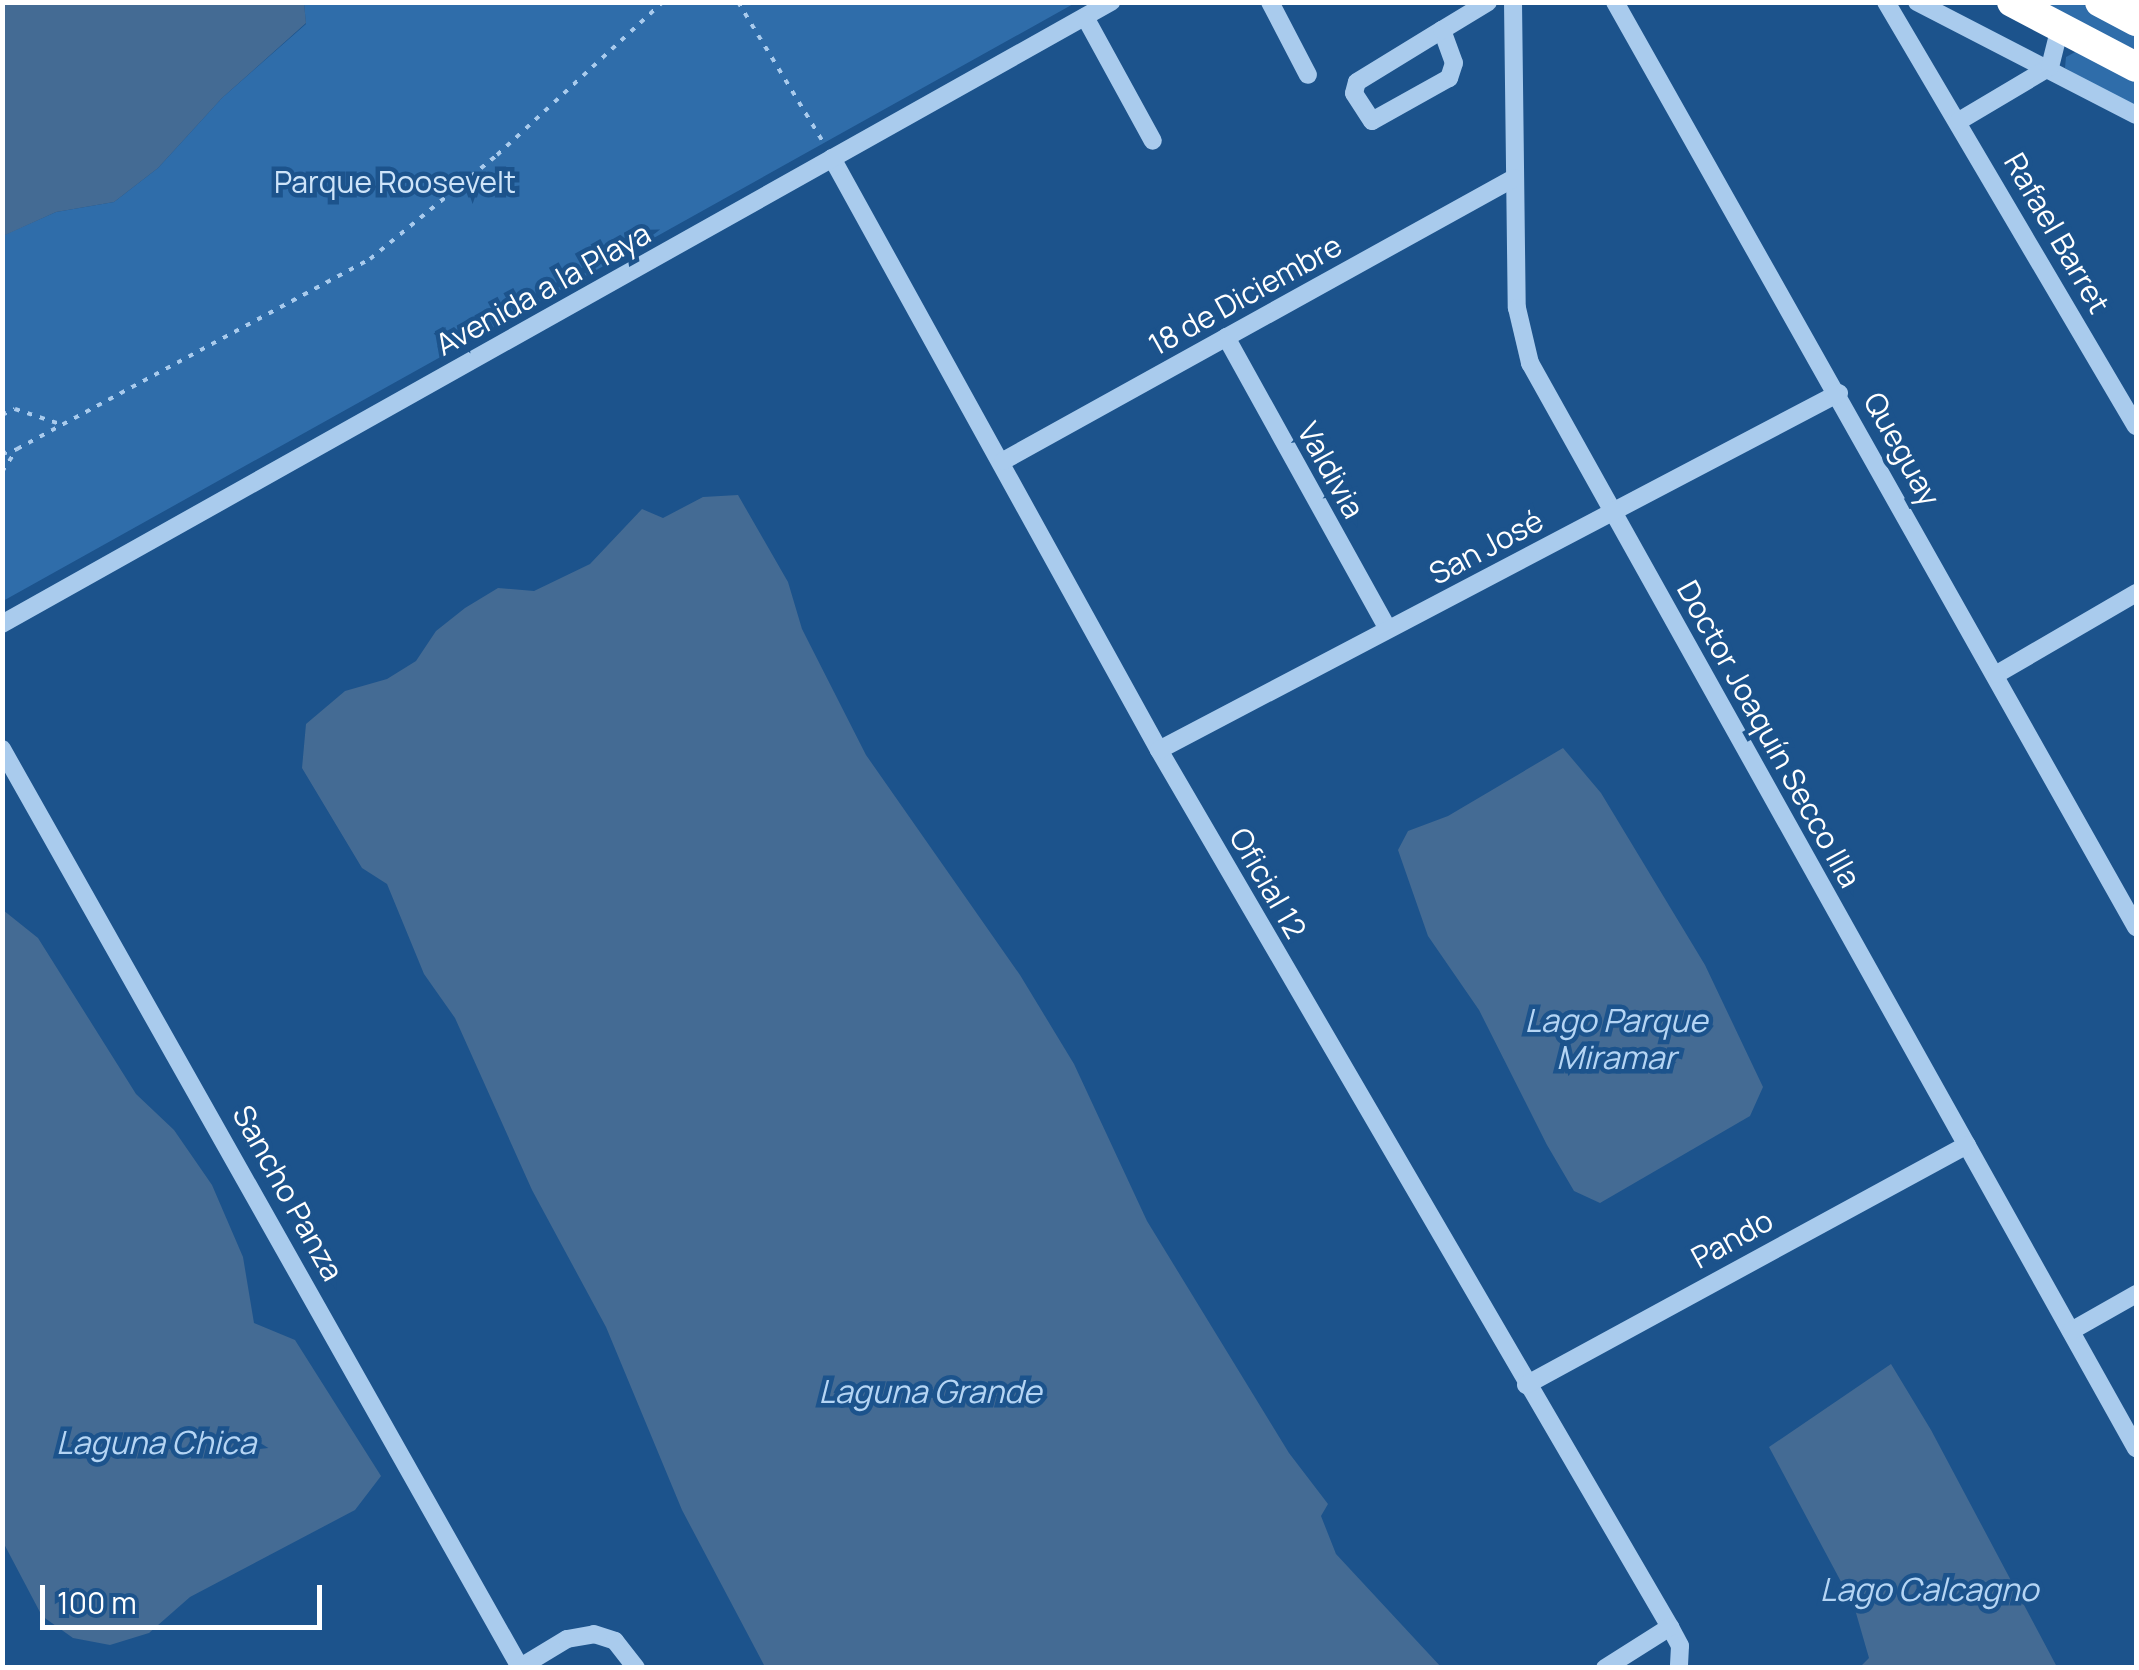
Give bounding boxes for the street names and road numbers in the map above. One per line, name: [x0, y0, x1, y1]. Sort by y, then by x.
street label: Rafael Barret: [1997, 147, 2117, 319]
street label: Avenida a la Playa: [429, 215, 657, 363]
street label: 18 de Diciembre: [1142, 227, 1348, 363]
street label: Queguay: [1856, 386, 1948, 512]
street label: Valdivia: [1290, 416, 1372, 524]
street label: San José: [1423, 502, 1549, 592]
street label: Doctor Joaquín Secco Illa: [1670, 574, 1868, 894]
street label: Oficial 12: [1222, 821, 1314, 945]
street label: Sancho Panza: [225, 1099, 351, 1287]
street label: Pando: [1685, 1202, 1779, 1276]

